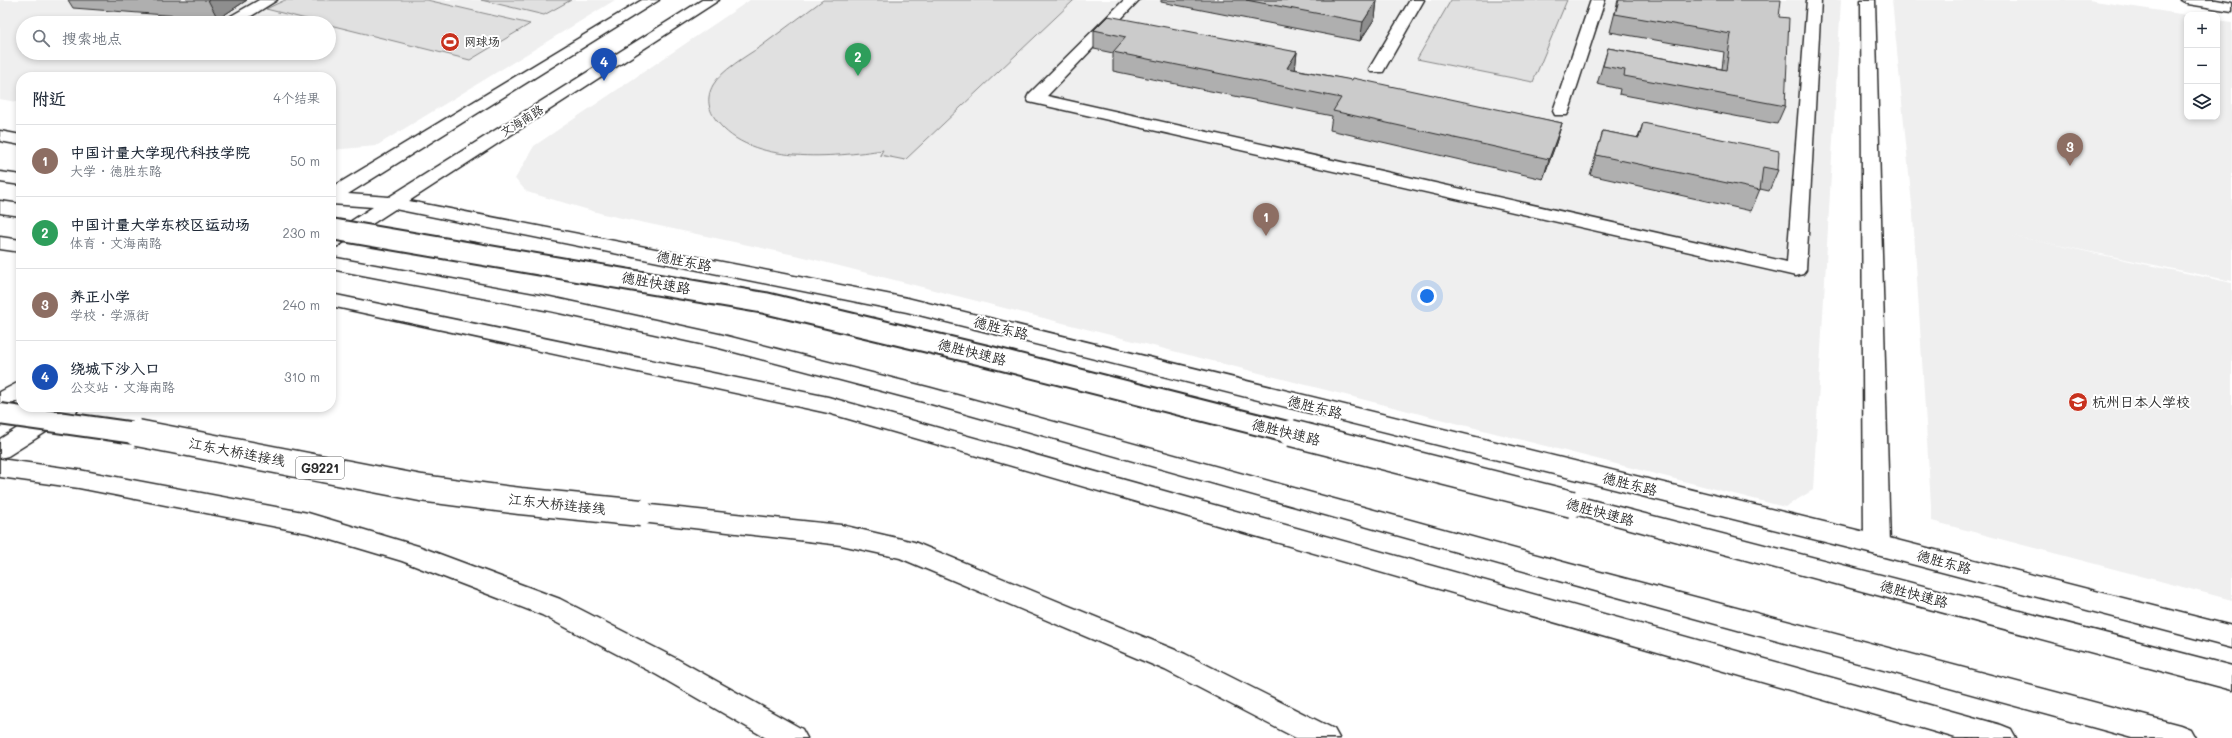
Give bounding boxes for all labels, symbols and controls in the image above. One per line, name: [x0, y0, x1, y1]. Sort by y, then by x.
map controls: [2184, 12, 2220, 120]
button: +: [2184, 12, 2220, 48]
search box: [16, 16, 336, 60]
icon: search: [30, 27, 52, 49]
text: 搜索地点: [62, 28, 122, 48]
sports icon: 网球场: [439, 31, 461, 53]
place label: 网球场: [464, 33, 500, 49]
pin: 2: [845, 43, 871, 76]
pin: 4: [591, 48, 617, 81]
button: −: [2184, 48, 2220, 84]
button: layers: [2184, 84, 2220, 120]
text: 附近: [32, 87, 66, 109]
text: 4个结果: [273, 89, 320, 106]
street label: 文海南路: [497, 101, 546, 140]
pin: 3: [2057, 133, 2083, 166]
text: 中国计量大学现代科技学院: [70, 142, 250, 162]
text: 1: [42, 152, 48, 169]
text: 50 m: [290, 152, 320, 169]
text: 大学 · 德胜东路: [70, 162, 162, 179]
pin: 1: [1253, 203, 1279, 236]
text: 中国计量大学东校区运动场: [70, 214, 250, 234]
text: 2: [41, 224, 49, 241]
text: 230 m: [283, 224, 320, 241]
text: 体育 · 文海南路: [70, 234, 162, 251]
street label: 德胜东路: [655, 246, 713, 275]
street label: 德胜快速路: [620, 267, 692, 298]
text: 养正小学: [70, 286, 130, 306]
your location: [1417, 286, 1437, 306]
text: 3: [41, 296, 49, 313]
text: 240 m: [283, 296, 320, 313]
text: 学校 · 学源街: [70, 306, 149, 323]
street label: 德胜东路: [972, 312, 1031, 344]
street label: 德胜快速路: [936, 334, 1008, 369]
text: 绕城下沙入口: [70, 358, 160, 378]
text: 4: [41, 368, 49, 385]
text: 310 m: [284, 368, 320, 385]
text: 公交站 · 文海南路: [70, 378, 175, 395]
street label: 德胜东路: [1286, 391, 1345, 423]
school or university icon: 杭州日本人学校: [2067, 391, 2089, 413]
place label: 杭州日本人学校: [2092, 392, 2190, 411]
street label: 德胜快速路: [1250, 414, 1322, 449]
street label: 江东大桥连接线: [187, 433, 287, 470]
road number: G9221: [296, 457, 344, 479]
street label: 德胜东路: [1601, 468, 1660, 500]
street label: 江东大桥连接线: [507, 489, 607, 518]
street label: 德胜快速路: [1564, 493, 1636, 530]
street label: 德胜东路: [1915, 545, 1974, 578]
street label: 德胜快速路: [1878, 575, 1950, 612]

